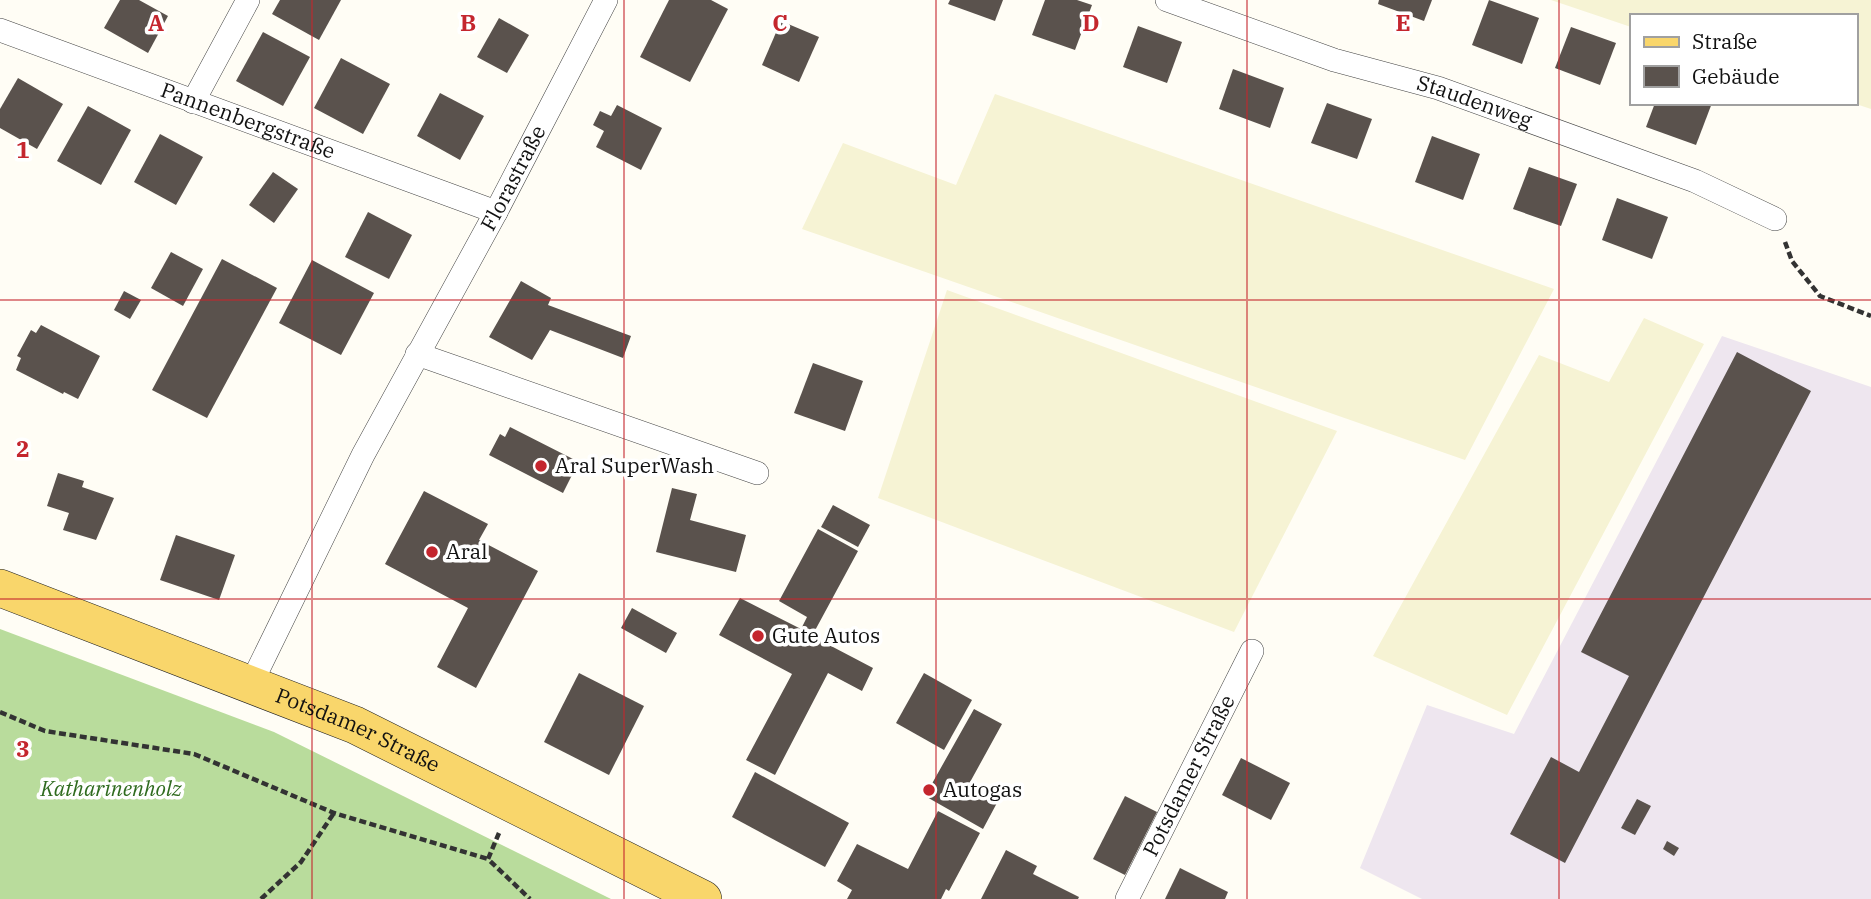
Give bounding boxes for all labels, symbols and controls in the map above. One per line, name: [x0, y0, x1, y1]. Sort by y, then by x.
text: A: [148, 7, 164, 37]
text: B: [460, 7, 476, 37]
text: C: [772, 7, 788, 37]
text: D: [1082, 7, 1100, 37]
text: E: [1395, 7, 1411, 37]
legend: [1630, 14, 1857, 105]
text: Straße: [1692, 27, 1757, 55]
text: Gebäude: [1692, 62, 1780, 90]
street label: Staudenweg: [1414, 68, 1537, 134]
street label: Pannenbergstraße: [157, 75, 339, 165]
street label: Florastraße: [473, 120, 552, 235]
text: 1: [16, 134, 30, 164]
text: 2: [16, 433, 30, 463]
place label: Aral SuperWash: [555, 451, 714, 479]
marker: Aral SuperWash: [533, 458, 549, 474]
place label: Aral: [446, 537, 487, 565]
marker: Aral: [424, 544, 440, 560]
place label: Gute Autos: [772, 621, 880, 649]
marker: Gute Autos: [750, 628, 766, 644]
street label: Potsdamer Straße: [272, 681, 445, 778]
street label: Potsdamer Straße: [1136, 690, 1241, 861]
text: 3: [16, 733, 30, 763]
park label: Katharinenholz: [40, 774, 182, 802]
place label: Autogas: [943, 775, 1022, 803]
marker: Autogas: [921, 782, 937, 798]

